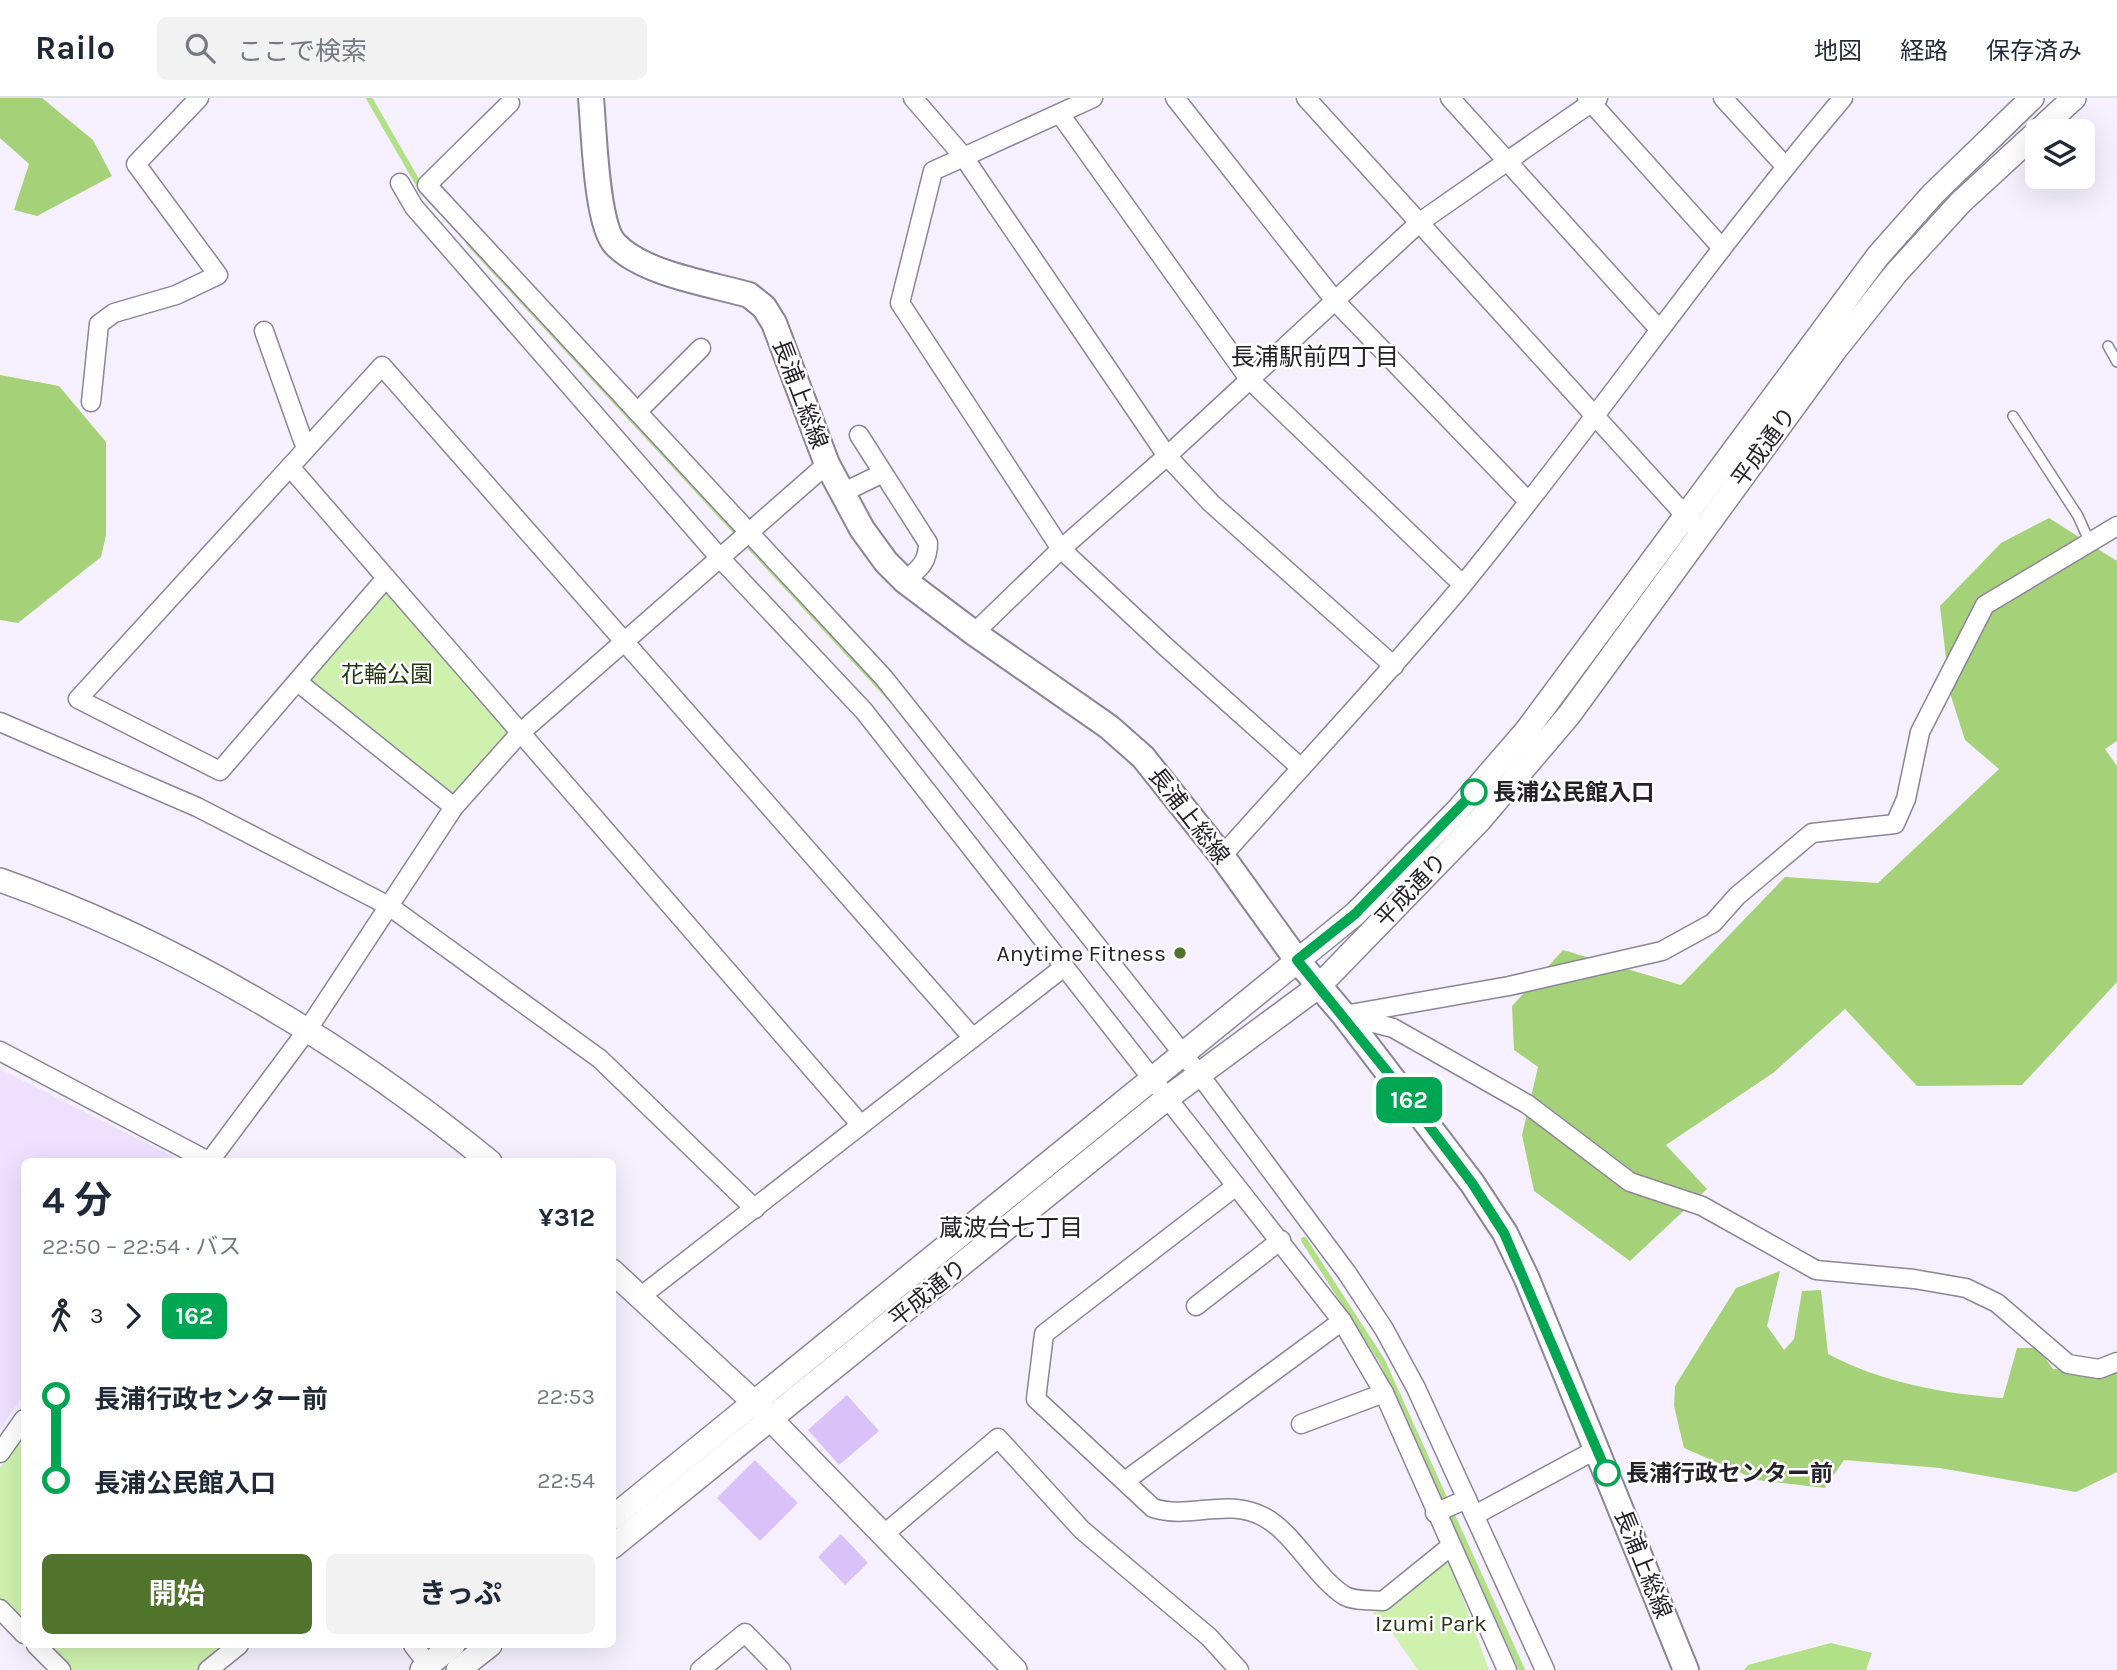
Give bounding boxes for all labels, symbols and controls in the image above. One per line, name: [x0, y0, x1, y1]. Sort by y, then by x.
search box: [157, 17, 647, 80]
text: Railo: [35, 29, 115, 67]
icon: search: [181, 29, 219, 67]
text: ここで検索: [237, 36, 367, 67]
text: 地図: [1814, 37, 1862, 65]
text: 経路: [1900, 37, 1948, 65]
text: 保存済み: [1986, 37, 2082, 65]
map controls: [2025, 119, 2095, 189]
button: layers: [2025, 119, 2095, 189]
street label: 長浦上総線: [767, 335, 833, 453]
district label: 長浦駅前四丁目: [1231, 343, 1399, 371]
street label: 平成通り: [1726, 402, 1802, 492]
park label: 花輪公園: [341, 661, 433, 688]
street label: 長浦上総線: [1143, 762, 1235, 870]
marker: 長浦公民館入口: [1461, 779, 1487, 805]
place label: 長浦公民館入口: [1493, 779, 1654, 806]
street label: 平成通り: [1369, 848, 1453, 932]
place label: Anytime Fitness: [996, 940, 1166, 967]
marker: Anytime Fitness: [1172, 945, 1188, 961]
line badge: 162: [1369, 1077, 1449, 1123]
text: 162: [1390, 1086, 1428, 1114]
text: 4 分: [42, 1178, 112, 1223]
text: ¥312: [539, 1202, 595, 1233]
district label: 蔵波台七丁目: [939, 1214, 1083, 1242]
text: 22:50 – 22:54 · バス: [42, 1233, 241, 1260]
street label: 平成通り: [884, 1254, 972, 1332]
icon: walk: [42, 1297, 80, 1335]
icon: forward: [114, 1297, 152, 1335]
text: 3: [90, 1302, 104, 1329]
text: 162: [176, 1302, 213, 1330]
text: 22:53: [536, 1383, 595, 1410]
text: 長浦行政センター前: [94, 1384, 328, 1415]
marker: 長浦行政センター前: [1594, 1460, 1620, 1486]
place label: 長浦行政センター前: [1626, 1460, 1833, 1487]
text: 22:54: [537, 1467, 595, 1494]
text: 長浦公民館入口: [94, 1468, 276, 1499]
street label: 長浦上総線: [1609, 1506, 1677, 1622]
button: 開始: [42, 1554, 312, 1634]
button: きっぷ: [326, 1554, 595, 1634]
park label: Izumi Park: [1375, 1610, 1487, 1637]

